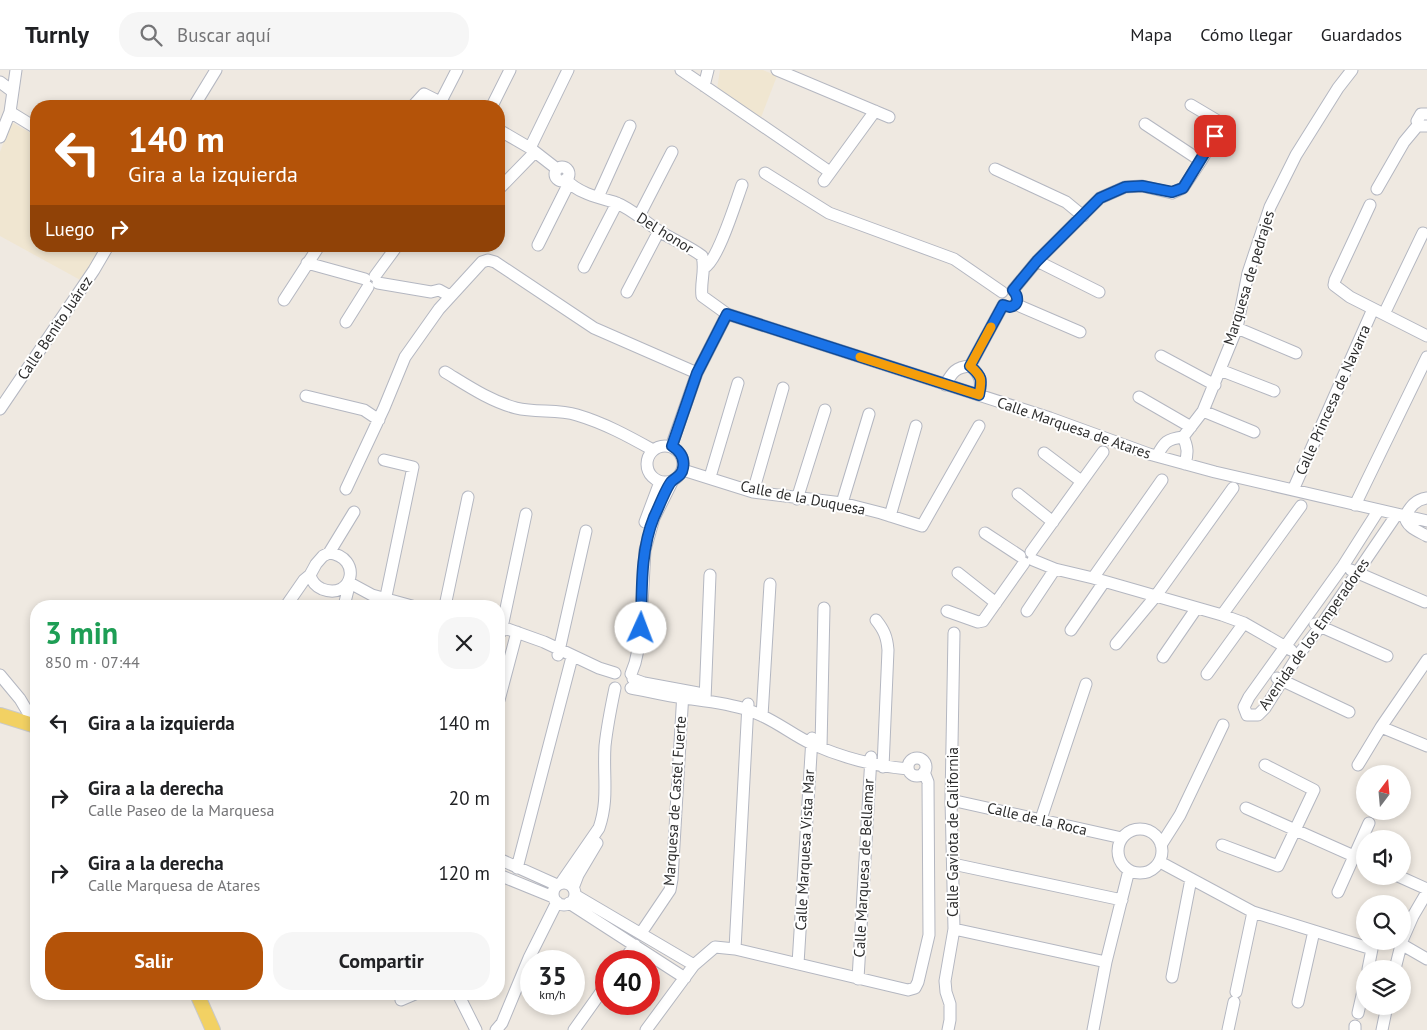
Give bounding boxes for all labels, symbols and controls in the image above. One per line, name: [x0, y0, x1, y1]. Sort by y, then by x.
search box: [119, 12, 469, 57]
text: Turnly: [25, 19, 89, 50]
icon: search: [137, 21, 165, 49]
text: Buscar aquí: [177, 23, 271, 47]
text: Mapa: [1130, 23, 1172, 46]
text: Cómo llegar: [1200, 23, 1293, 46]
text: Guardados: [1321, 23, 1402, 46]
pin: [1194, 115, 1236, 157]
text: 140 m: [128, 116, 225, 162]
icon: left: [45, 120, 110, 185]
icon: arrive: [1201, 122, 1229, 150]
text: Gira a la izquierda: [128, 160, 298, 188]
street label: Del honor: [633, 208, 697, 257]
street label: Marquesa de pedrajes: [1219, 208, 1278, 348]
icon: right: [105, 215, 133, 243]
text: Luego: [45, 217, 95, 241]
street label: Calle Benito Juárez: [13, 272, 96, 383]
street label: Calle Princesa de Navarra: [1291, 322, 1374, 478]
street label: Calle Marquesa de Atares: [995, 392, 1154, 463]
street label: Calle de la Duquesa: [739, 476, 867, 519]
street label: Avenida de los Emperadores: [1254, 554, 1373, 713]
position arrow: [614, 601, 666, 653]
text: 3 min: [45, 613, 118, 652]
button: close: [438, 617, 490, 669]
text: 850 m · 07:44: [45, 652, 140, 672]
icon: left: [45, 709, 73, 737]
text: Gira a la izquierda: [88, 711, 235, 735]
text: 140 m: [438, 711, 490, 735]
street label: Marquesa de Castel Fuerte: [659, 715, 690, 887]
street label: Calle Gaviota de California: [943, 747, 962, 917]
north arrow: [1356, 765, 1411, 820]
map controls: [1356, 765, 1411, 1015]
street label: Calle Marquesa Vista Mar: [791, 769, 818, 931]
text: Gira a la derecha: [88, 776, 224, 800]
street label: Calle Marquesa de Bellamar: [849, 778, 878, 958]
icon: right: [45, 784, 73, 812]
text: 20 m: [449, 786, 490, 810]
street label: Calle de la Roca: [985, 798, 1089, 839]
text: Calle Paseo de la Marquesa: [88, 800, 274, 820]
button: sound: [1356, 830, 1411, 885]
text: Gira a la derecha: [88, 851, 224, 875]
icon: right: [45, 859, 73, 887]
text: 120 m: [438, 861, 490, 885]
text: Calle Marquesa de Atares: [88, 875, 260, 895]
button: search: [1356, 895, 1411, 950]
button: Salir: [45, 932, 263, 990]
button: Compartir: [273, 932, 490, 990]
speed limit sign: 40: [595, 950, 660, 1015]
text: 35: [538, 960, 567, 992]
button: layers: [1356, 960, 1411, 1015]
text: km/h: [539, 987, 566, 1002]

